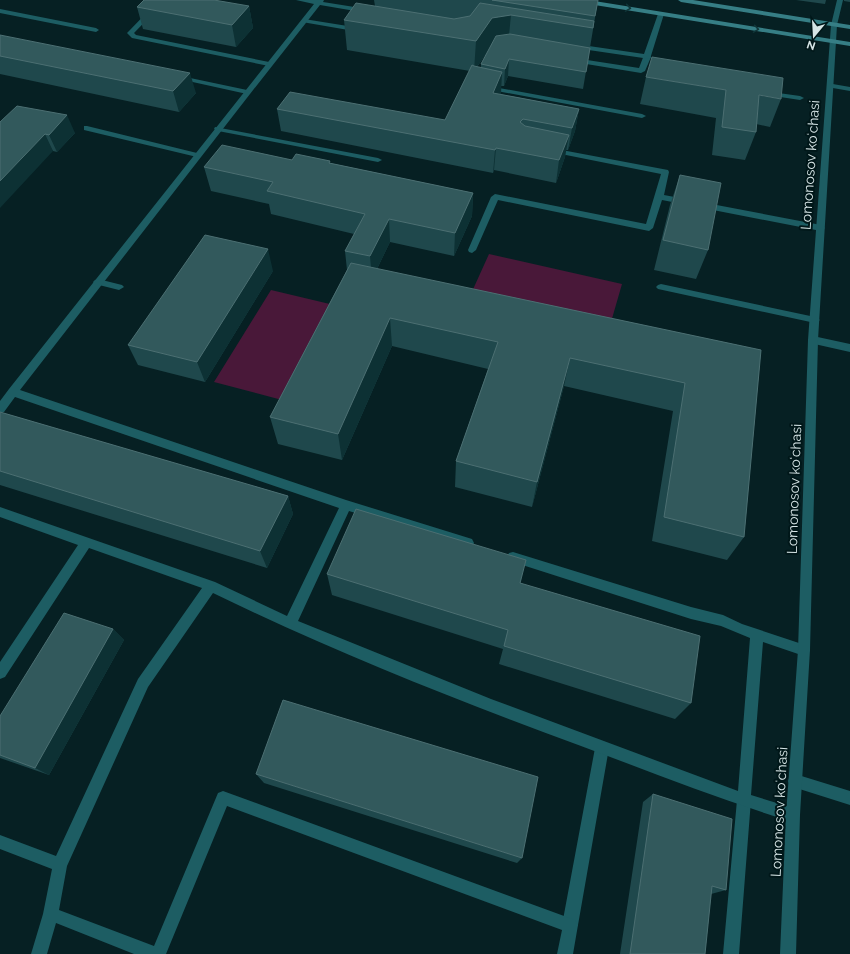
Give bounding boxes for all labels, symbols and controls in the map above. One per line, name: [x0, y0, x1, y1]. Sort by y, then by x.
one-way arrow: [625, 3, 631, 12]
north arrow: [794, 16, 834, 56]
one-way arrow: [753, 24, 759, 33]
text: N: [805, 38, 817, 53]
street label: Lomonosov koʻchasi: [797, 99, 823, 231]
street label: Lomonosov koʻchasi: [784, 424, 804, 554]
street label: Lomonosov koʻchasi: [768, 746, 790, 878]

